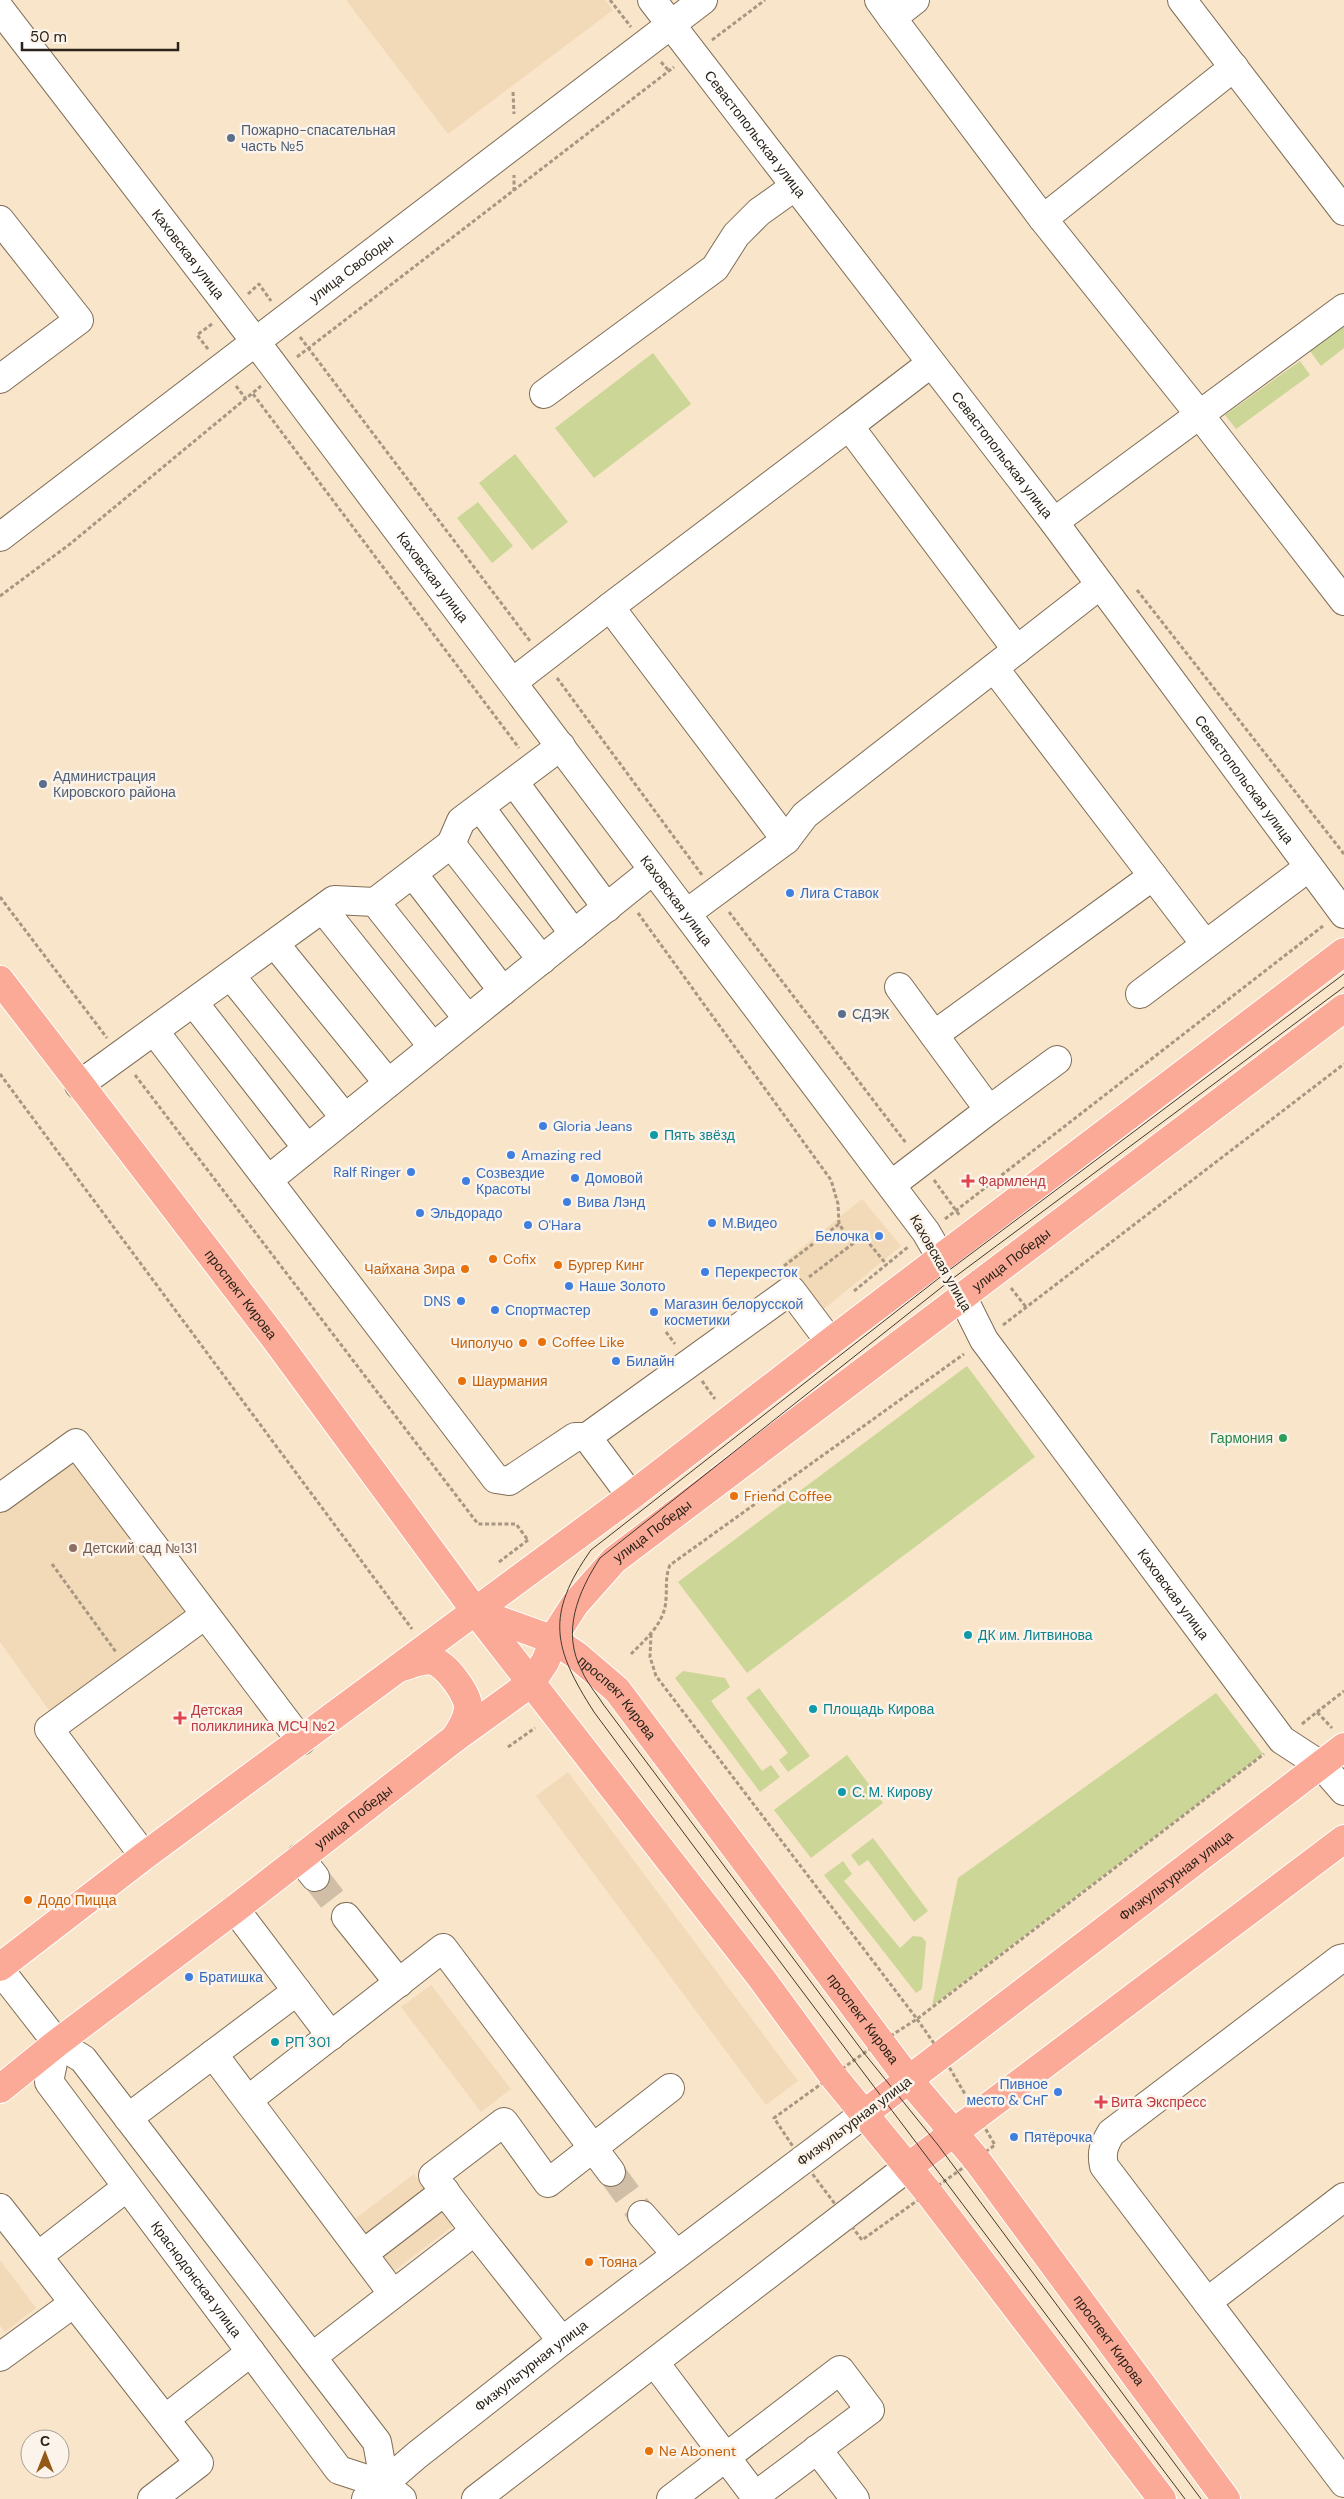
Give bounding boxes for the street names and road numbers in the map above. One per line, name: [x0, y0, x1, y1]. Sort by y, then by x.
street label: Севастопольская улица: [700, 67, 810, 201]
street label: Каховская улица: [148, 205, 229, 303]
street label: улица Свободы: [306, 231, 397, 307]
street label: Севастопольская улица: [948, 388, 1057, 522]
street label: Каховская улица: [393, 528, 473, 626]
street label: Севастопольская улица: [1191, 711, 1298, 847]
street label: Каховская улица: [636, 852, 716, 950]
street label: Каховская улица: [906, 1211, 976, 1315]
street label: улица Победы: [968, 1224, 1054, 1295]
street label: проспект Кирова: [201, 1246, 281, 1343]
street label: улица Победы: [609, 1496, 695, 1567]
street label: Каховская улица: [1134, 1545, 1213, 1643]
street label: проспект Кирова: [574, 1652, 660, 1744]
street label: улица Победы: [311, 1781, 396, 1853]
street label: Физкультурная улица: [1115, 1826, 1236, 1925]
street label: проспект Кирова: [823, 1970, 903, 2068]
street label: Физкультурная улица: [793, 2072, 915, 2170]
street label: Краснодонская улица: [147, 2217, 246, 2341]
street label: проспект Кирова: [1070, 2291, 1149, 2389]
street label: Физкультурная улица: [471, 2316, 591, 2416]

